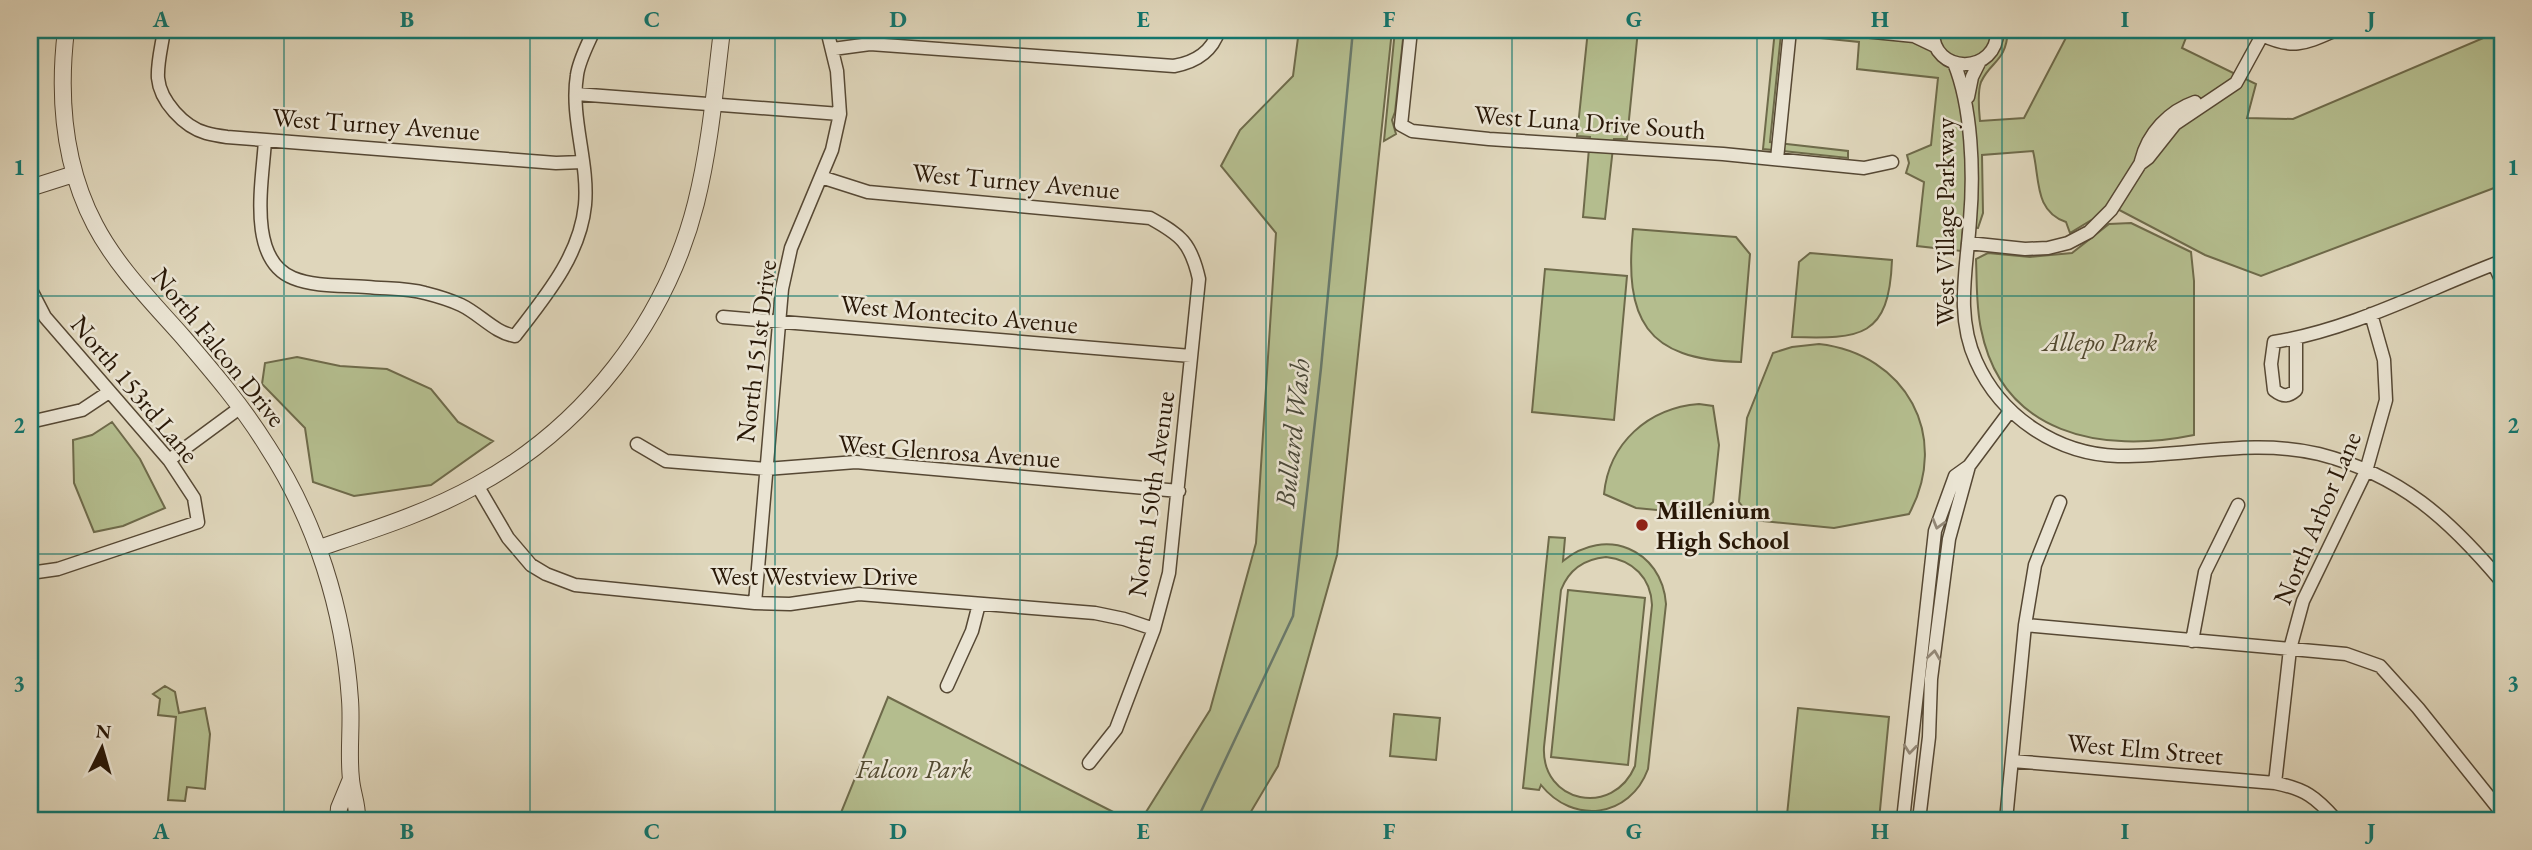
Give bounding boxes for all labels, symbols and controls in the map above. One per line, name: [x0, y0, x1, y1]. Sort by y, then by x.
text: A: [152, 4, 170, 34]
text: B: [400, 4, 414, 34]
text: C: [644, 4, 660, 34]
text: D: [889, 4, 907, 34]
text: E: [1136, 4, 1150, 34]
text: F: [1383, 4, 1396, 34]
text: G: [1626, 4, 1642, 34]
text: H: [1871, 4, 1889, 34]
text: I: [2121, 4, 2129, 34]
text: J: [2365, 4, 2376, 34]
street label: West Luna Drive South: [1473, 97, 1707, 147]
street label: West Turney Avenue: [271, 100, 481, 148]
street label: West Village Parkway: [1928, 117, 1962, 327]
text: 1: [13, 152, 25, 182]
text: 1: [2507, 152, 2519, 182]
street label: West Turney Avenue: [911, 155, 1121, 207]
street label: North 151st Drive: [728, 258, 784, 444]
street label: North Falcon Drive: [144, 260, 294, 434]
street label: West Montecito Avenue: [839, 287, 1079, 341]
street label: North 153rd Lane: [63, 308, 207, 470]
park label: Allepo Park: [2041, 325, 2157, 359]
water label: Bullard Wash: [1266, 356, 1318, 510]
street label: North 150th Avenue: [1120, 389, 1182, 599]
text: 2: [13, 410, 25, 440]
text: 2: [2507, 410, 2519, 440]
street label: West Glenrosa Avenue: [837, 426, 1061, 476]
street label: North Arbor Lane: [2265, 426, 2369, 610]
place label: Millenium High School: [1656, 493, 1790, 557]
marker: Millenium High School: [1634, 517, 1650, 533]
one-way arrow: [1931, 517, 1946, 529]
street label: West Westview Drive: [710, 559, 918, 593]
one-way arrow: [1927, 649, 1942, 661]
text: 3: [13, 668, 25, 698]
text: 3: [2507, 668, 2519, 698]
north arrow: [66, 714, 136, 784]
text: N: [95, 718, 113, 745]
street label: West Elm Street: [2066, 725, 2224, 773]
one-way arrow: [1903, 744, 1918, 755]
park label: Falcon Park: [855, 752, 972, 786]
text: A: [152, 816, 170, 846]
text: B: [400, 816, 414, 846]
text: C: [644, 816, 660, 846]
text: D: [889, 816, 907, 846]
text: E: [1136, 816, 1150, 846]
text: F: [1383, 816, 1396, 846]
text: G: [1626, 816, 1642, 846]
text: H: [1871, 816, 1889, 846]
text: I: [2121, 816, 2129, 846]
text: J: [2365, 816, 2376, 846]

